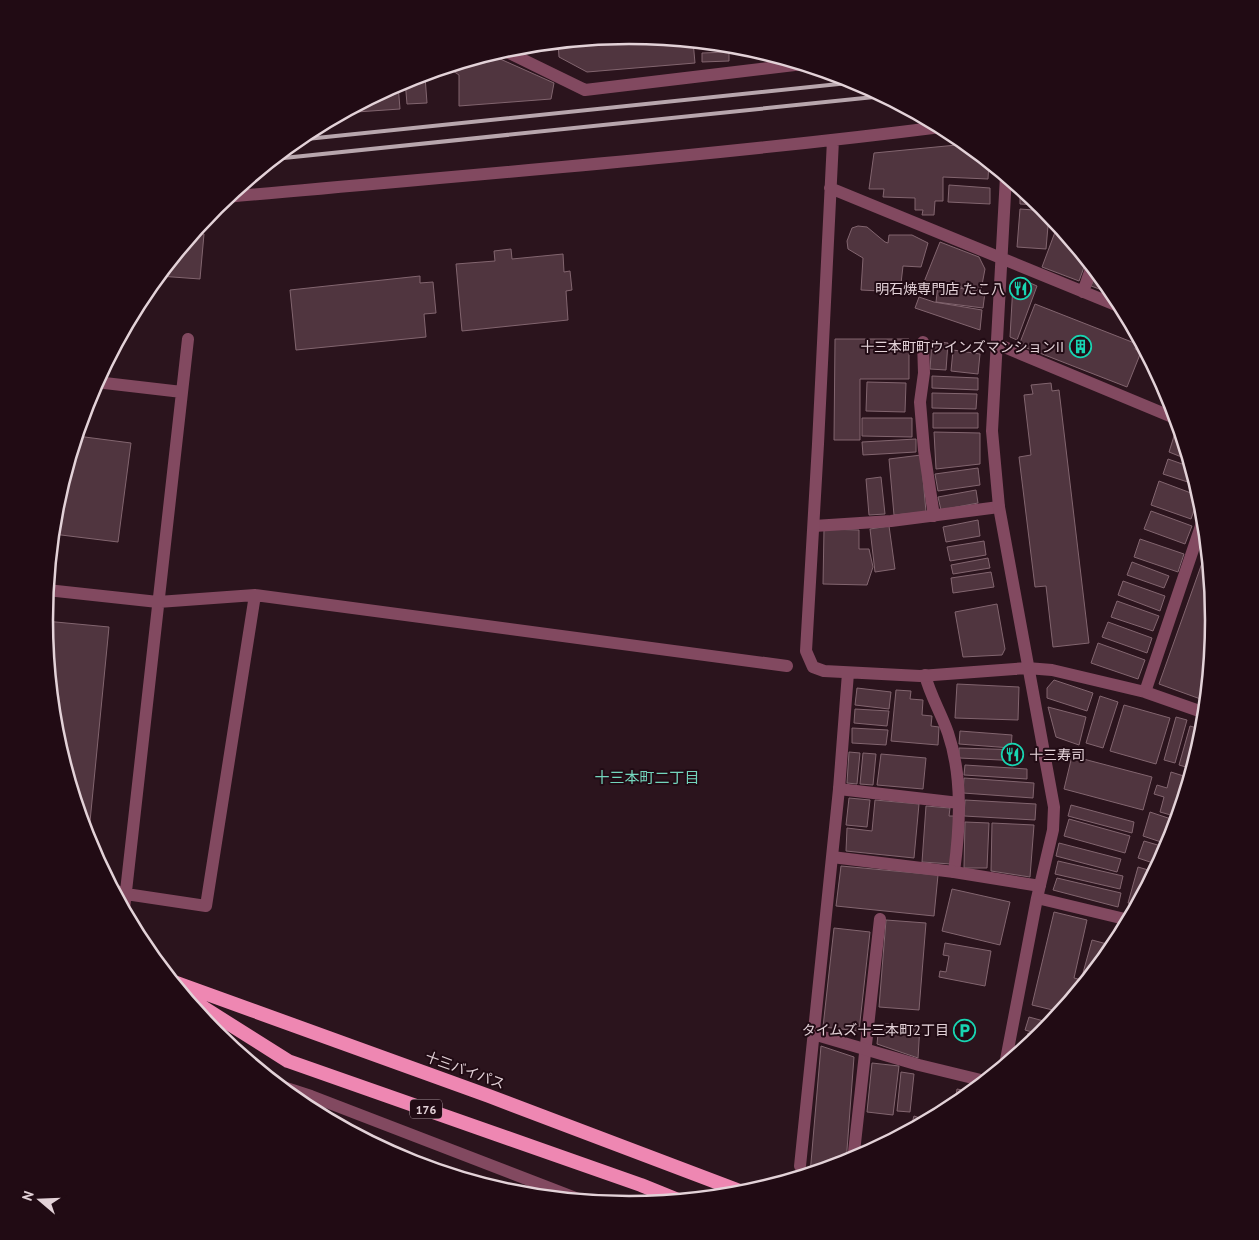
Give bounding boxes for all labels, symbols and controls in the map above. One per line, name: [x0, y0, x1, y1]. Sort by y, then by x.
restaurant icon: 明石焼専門店 たこ八: [1009, 277, 1033, 301]
place label: 明石焼専門店 たこ八: [875, 280, 1005, 298]
building icon: 十三本町町ウインズマンションII: [1068, 335, 1092, 359]
place label: 十三本町町ウインズマンションII: [860, 338, 1064, 356]
restaurant icon: 十三寿司: [1001, 743, 1025, 767]
place label: 十三寿司: [1029, 746, 1085, 764]
district label: 十三本町二丁目: [594, 768, 700, 787]
parking icon: タイムズ十三本町2丁目: [953, 1018, 977, 1042]
place label: タイムズ十三本町2丁目: [802, 1021, 949, 1039]
street label: 十三バイパス: [423, 1047, 507, 1093]
road number: 176: [410, 1100, 442, 1118]
north arrow: [15, 1175, 65, 1225]
text: N: [18, 1188, 38, 1203]

